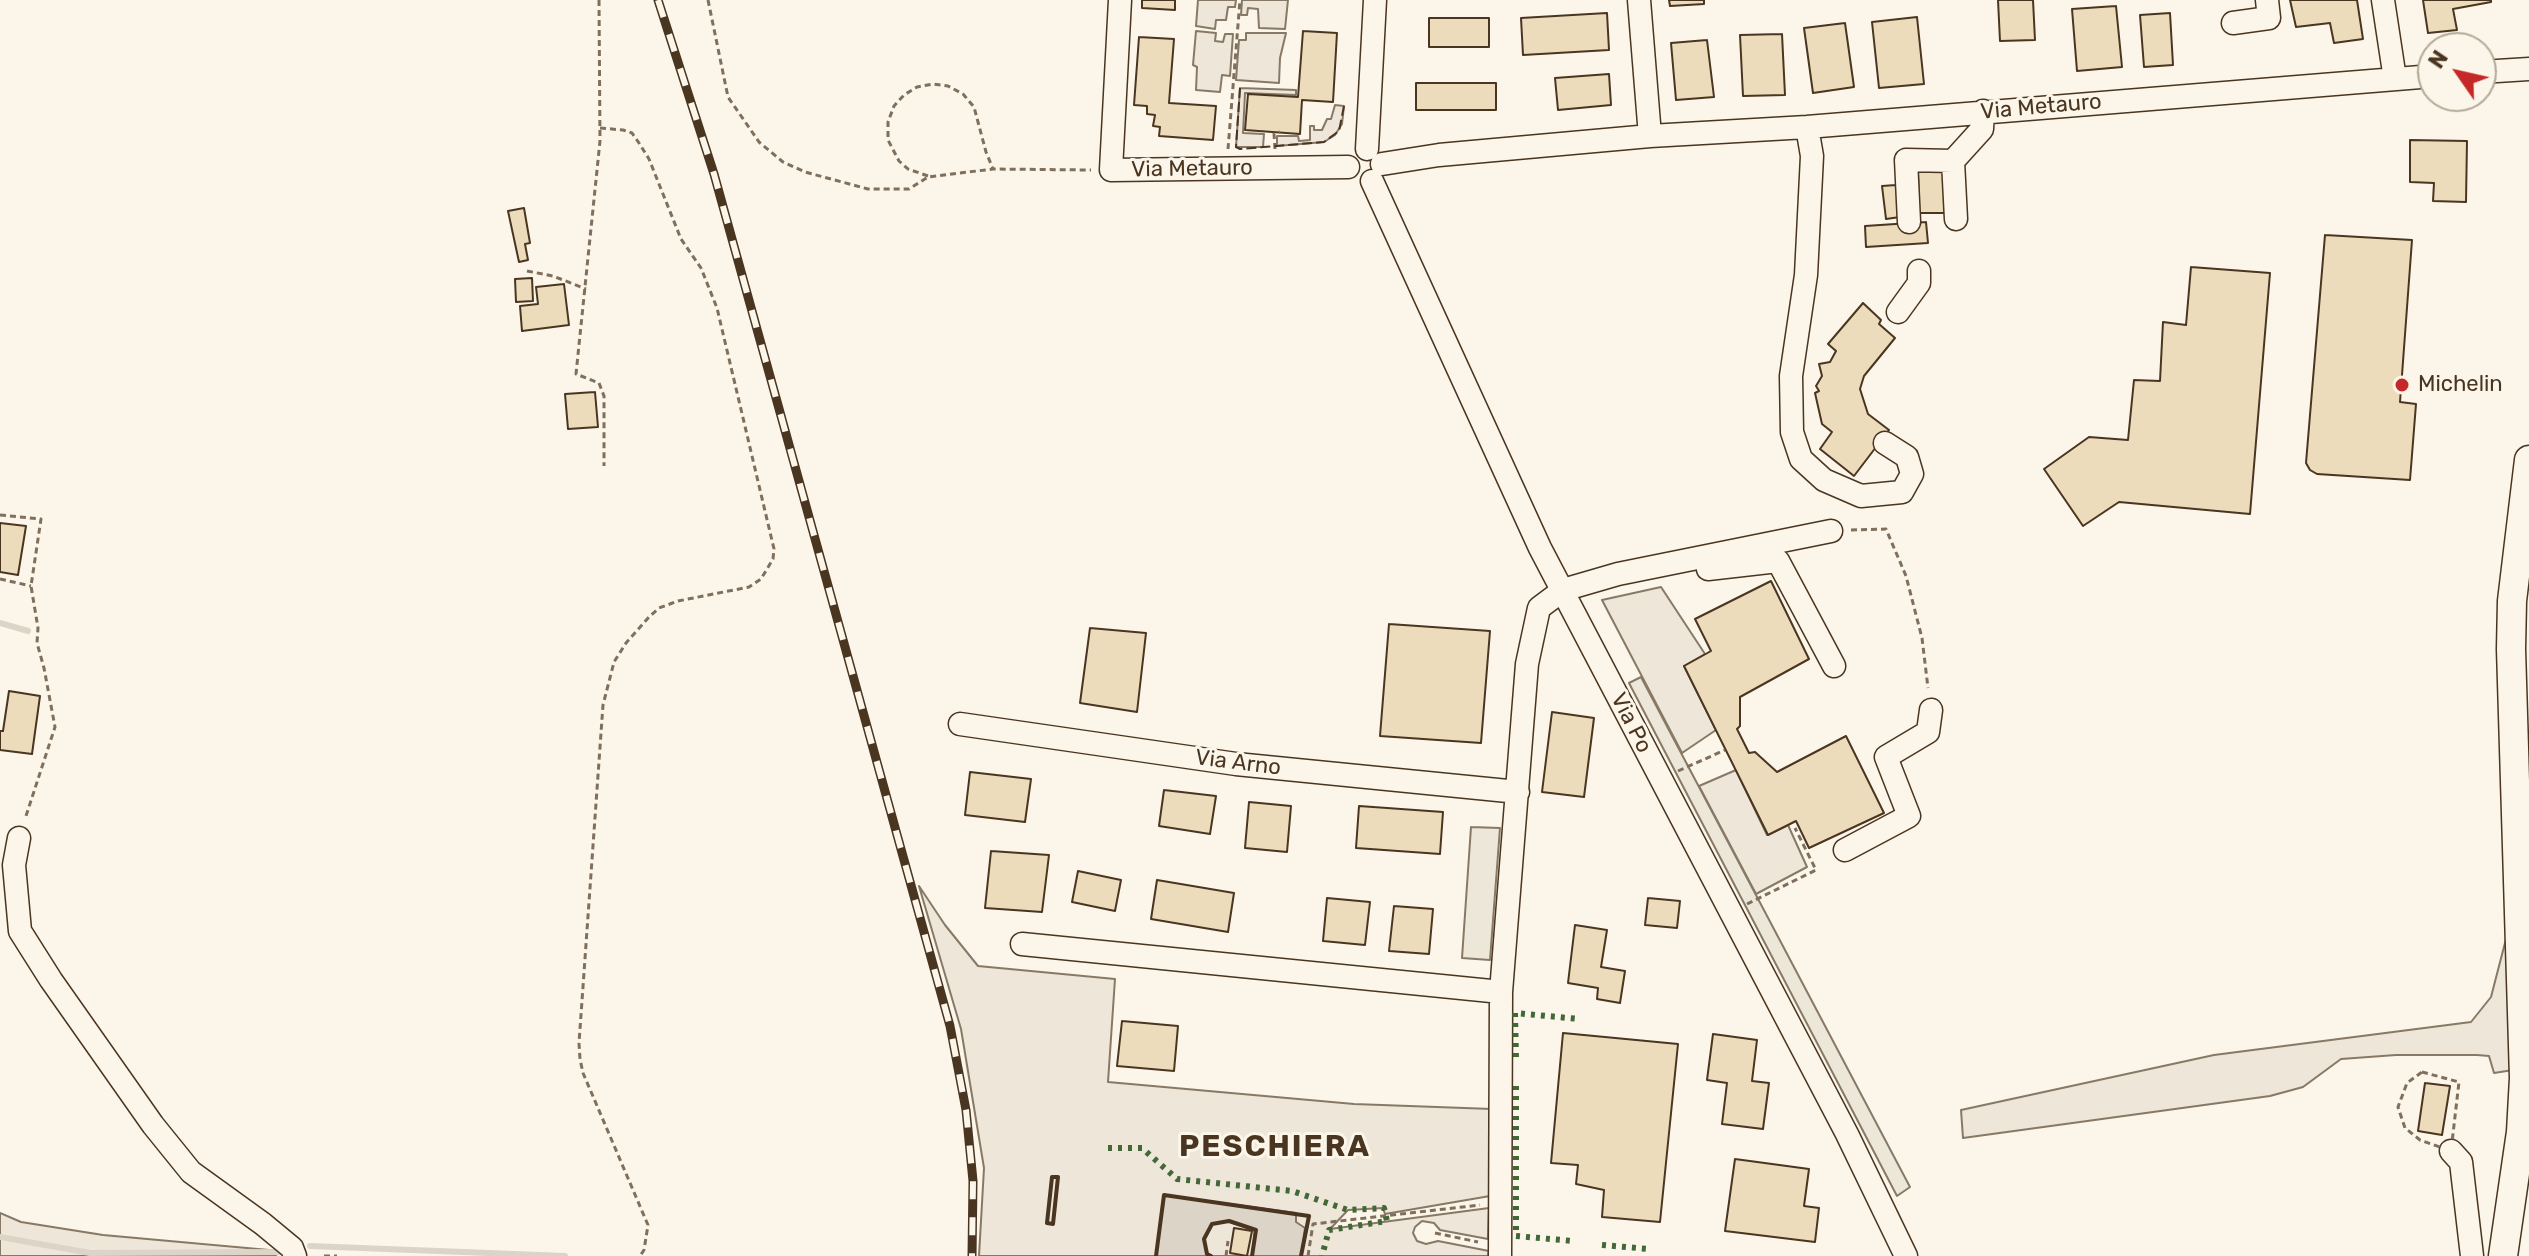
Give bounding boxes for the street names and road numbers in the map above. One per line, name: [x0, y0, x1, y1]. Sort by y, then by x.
street label: Via Metauro: [1979, 89, 2103, 125]
street label: Via Metauro: [1131, 155, 1253, 183]
street label: Via Po: [1605, 689, 1657, 757]
street label: Via Arno: [1194, 745, 1282, 781]

